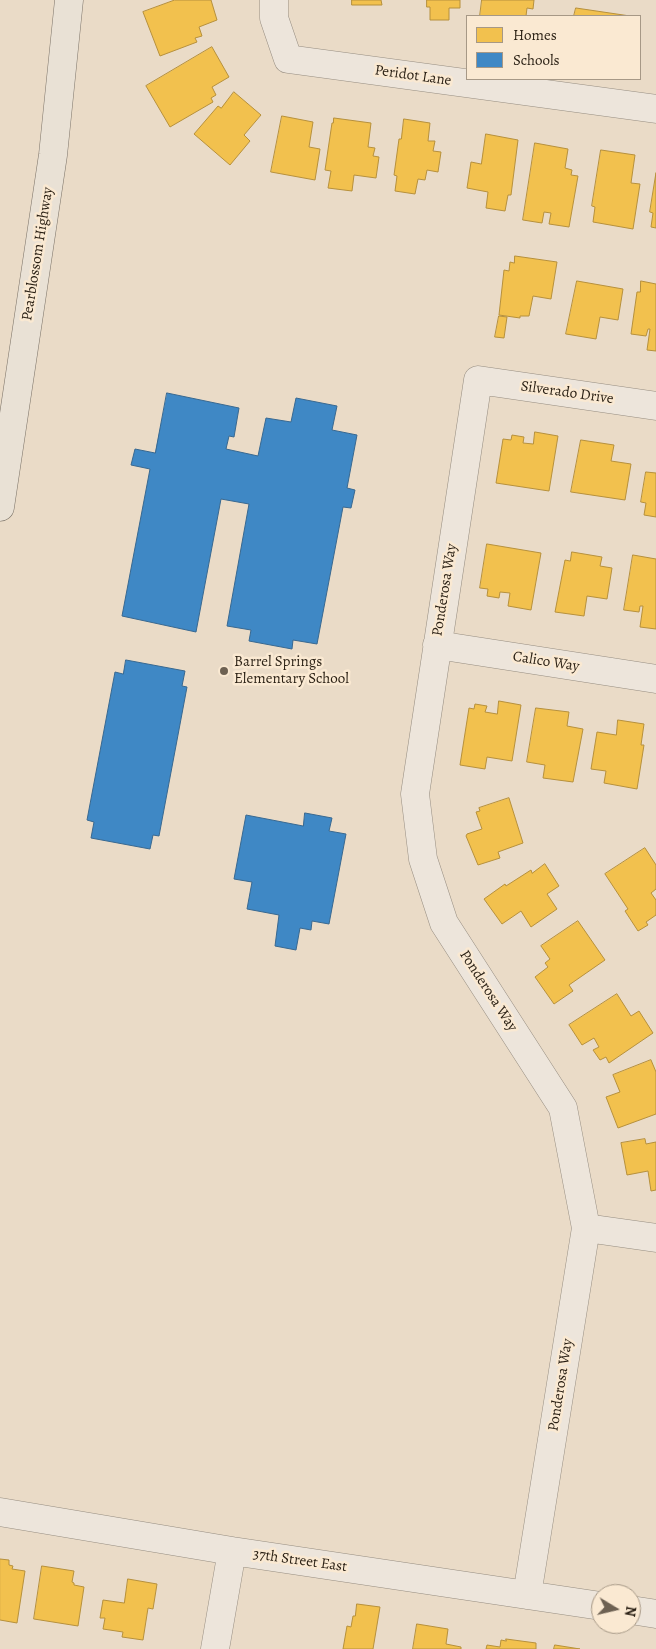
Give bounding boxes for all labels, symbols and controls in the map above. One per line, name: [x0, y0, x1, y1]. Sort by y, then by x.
legend: [466, 15, 641, 80]
text: Homes: [513, 25, 557, 45]
text: Schools: [513, 50, 560, 70]
street label: Peridot Lane: [373, 62, 453, 90]
street label: Pearblossom Highway: [19, 186, 57, 322]
street label: Silverado Drive: [519, 378, 615, 408]
street label: Ponderosa Way: [429, 543, 461, 637]
street label: Calico Way: [511, 648, 581, 676]
place label: Barrel Springs Elementary School: [234, 653, 349, 688]
marker: Barrel Springs Elementary School: [218, 665, 230, 677]
street label: Ponderosa Way: [455, 947, 521, 1035]
street label: Ponderosa Way: [545, 1338, 577, 1432]
street label: 37th Street East: [252, 1545, 348, 1577]
north arrow: [591, 1584, 641, 1634]
text: N: [620, 1605, 641, 1618]

